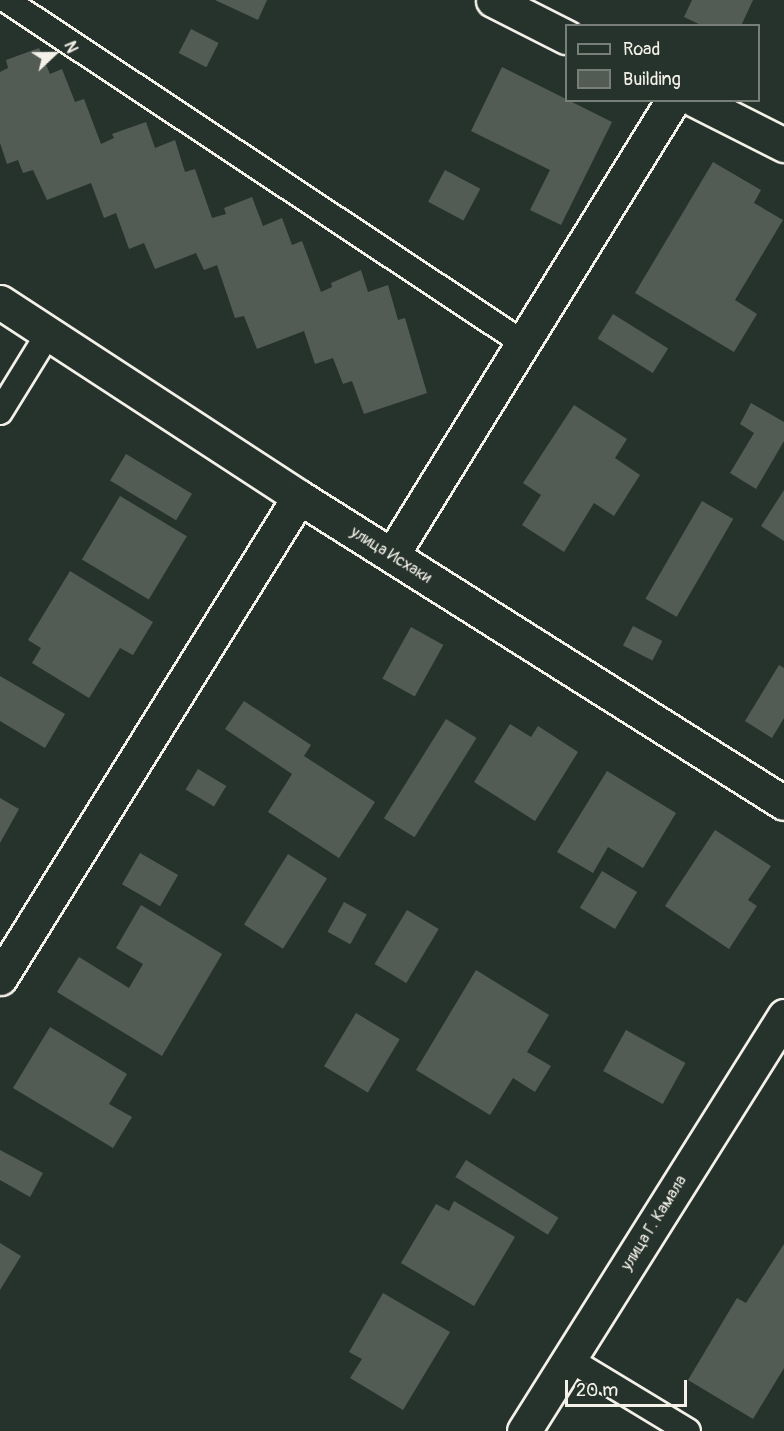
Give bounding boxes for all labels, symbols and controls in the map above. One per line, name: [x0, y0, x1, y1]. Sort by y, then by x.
north arrow: [24, 24, 84, 84]
legend: [565, 24, 760, 102]
text: N: [59, 38, 82, 56]
text: Road: [623, 38, 660, 61]
text: Building: [623, 68, 681, 91]
street label: улица Исхаки: [347, 523, 435, 587]
street label: улица Г. Камала: [617, 1172, 691, 1274]
scale bar: [568, 1368, 690, 1406]
text: 20 m: [576, 1379, 618, 1402]

